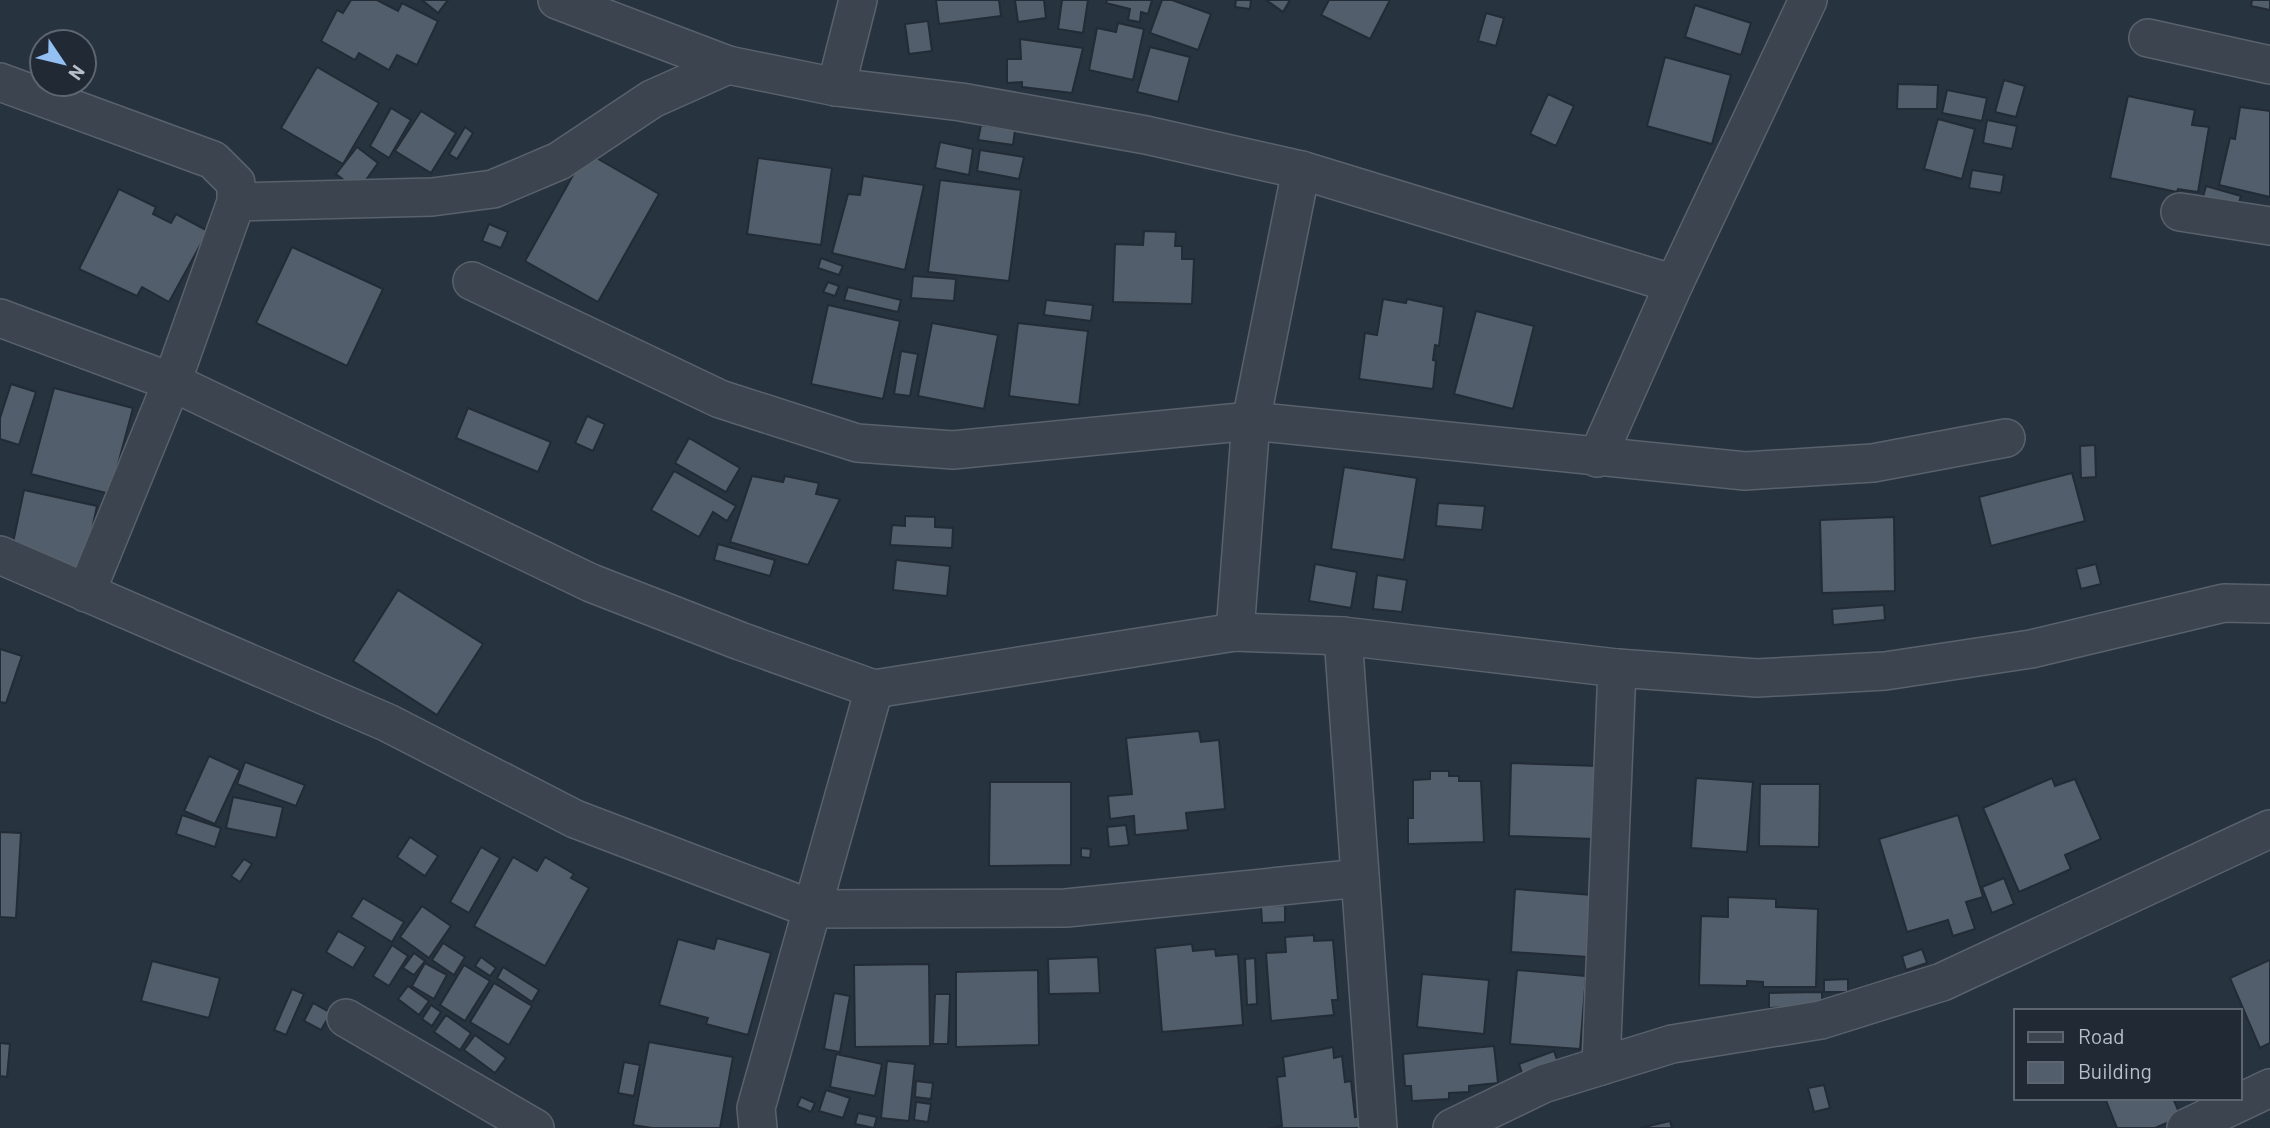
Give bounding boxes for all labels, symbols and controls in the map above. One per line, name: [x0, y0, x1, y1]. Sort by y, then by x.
north arrow: [28, 28, 98, 98]
text: N: [64, 61, 90, 85]
legend: [2014, 1009, 2242, 1100]
text: Road: [2078, 1023, 2124, 1048]
text: Building: [2078, 1058, 2152, 1083]

